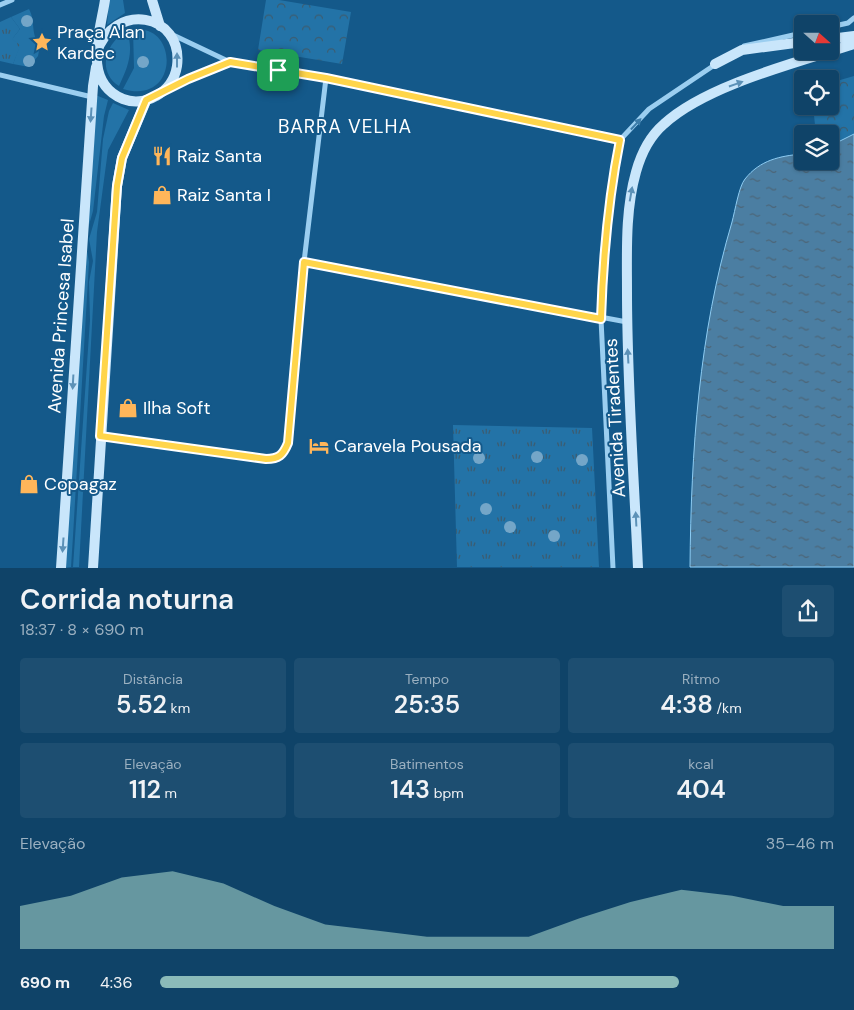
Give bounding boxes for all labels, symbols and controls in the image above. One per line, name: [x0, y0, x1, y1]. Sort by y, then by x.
north arrow: [794, 15, 839, 60]
map controls: [794, 15, 839, 170]
place label: Praça Alan Kardec: [57, 20, 145, 65]
place icon: Praça Alan Kardec: [31, 31, 53, 53]
pin: [257, 49, 299, 91]
one-way arrow: [173, 51, 181, 67]
icon: arrive: [264, 56, 292, 84]
button: locate: [794, 70, 839, 115]
one-way arrow: [729, 80, 744, 88]
one-way arrow: [86, 108, 94, 124]
district label: BARRA VELHA: [278, 114, 412, 139]
one-way arrow: [630, 118, 642, 130]
button: layers: [794, 125, 839, 170]
place label: Raiz Santa: [177, 144, 262, 168]
restaurant icon: Raiz Santa: [151, 145, 173, 167]
place label: Raiz Santa I: [177, 183, 271, 207]
shop icon: Raiz Santa I: [151, 184, 173, 206]
one-way arrow: [628, 186, 636, 202]
street label: Avenida Princesa Isabel: [42, 218, 80, 414]
street label: Avenida Tiradentes: [599, 338, 631, 498]
one-way arrow: [624, 348, 632, 364]
one-way arrow: [69, 375, 77, 391]
place label: Ilha Soft: [143, 396, 210, 420]
shop icon: Ilha Soft: [117, 397, 139, 419]
place label: Caravela Pousada: [334, 434, 481, 458]
hotel icon: Caravela Pousada: [308, 435, 330, 457]
place label: Copagaz: [44, 472, 117, 496]
shop icon: Copagaz: [18, 473, 40, 495]
one-way arrow: [632, 511, 640, 527]
one-way arrow: [59, 537, 67, 553]
text: Corrida noturna: [20, 581, 234, 618]
button: share: [782, 585, 834, 637]
text: 18:37 · 8 × 690 m: [20, 619, 144, 640]
text: Distância: [123, 670, 183, 688]
text: Tempo: [405, 670, 449, 688]
text: Ritmo: [682, 670, 720, 688]
text: 5.52: [116, 688, 167, 721]
text: 25:35: [394, 688, 460, 721]
text: 4:38: [660, 688, 713, 721]
text: km: [167, 699, 190, 717]
text: /km: [713, 699, 742, 717]
text: Elevação: [124, 755, 182, 773]
text: Batimentos: [390, 755, 464, 773]
text: kcal: [688, 755, 714, 773]
text: 112: [129, 773, 161, 806]
text: 143: [390, 773, 430, 806]
text: 404: [676, 773, 726, 806]
text: m: [161, 784, 177, 802]
text: bpm: [430, 784, 464, 802]
text: Elevação: [20, 833, 85, 854]
text: 35–46 m: [766, 833, 834, 854]
text: 690 m: [20, 972, 70, 993]
text: 4:36: [100, 972, 132, 993]

